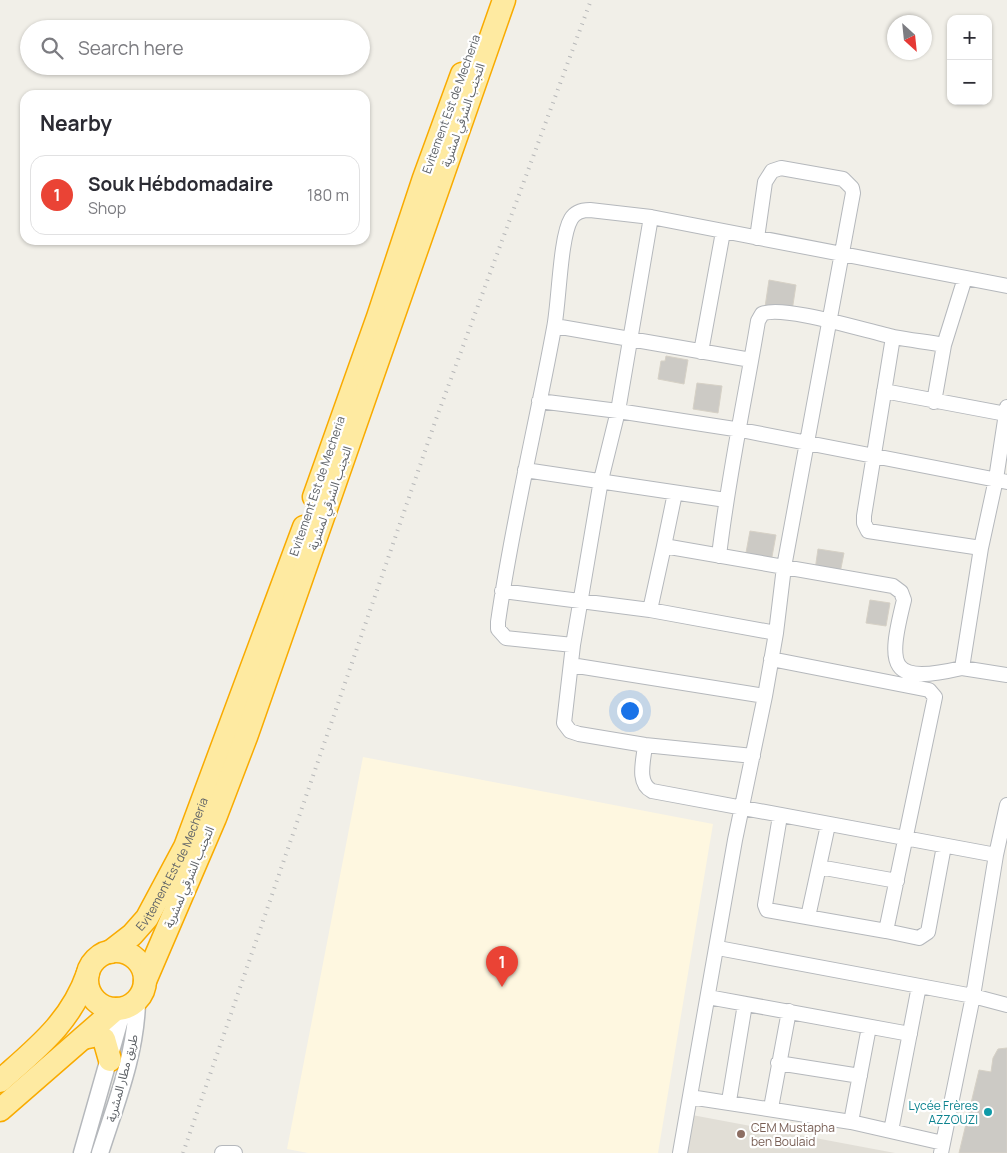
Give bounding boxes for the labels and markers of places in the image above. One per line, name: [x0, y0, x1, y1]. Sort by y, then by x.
pin: 1: [486, 946, 518, 987]
place label: Lycée Frères AZZOUZI: [908, 1097, 978, 1128]
marker: Lycée Frères AZZOUZI: [982, 1106, 994, 1118]
place label: CEM Mustapha ben Boulaid: [751, 1119, 835, 1150]
marker: CEM Mustapha ben Boulaid: [735, 1128, 747, 1140]

